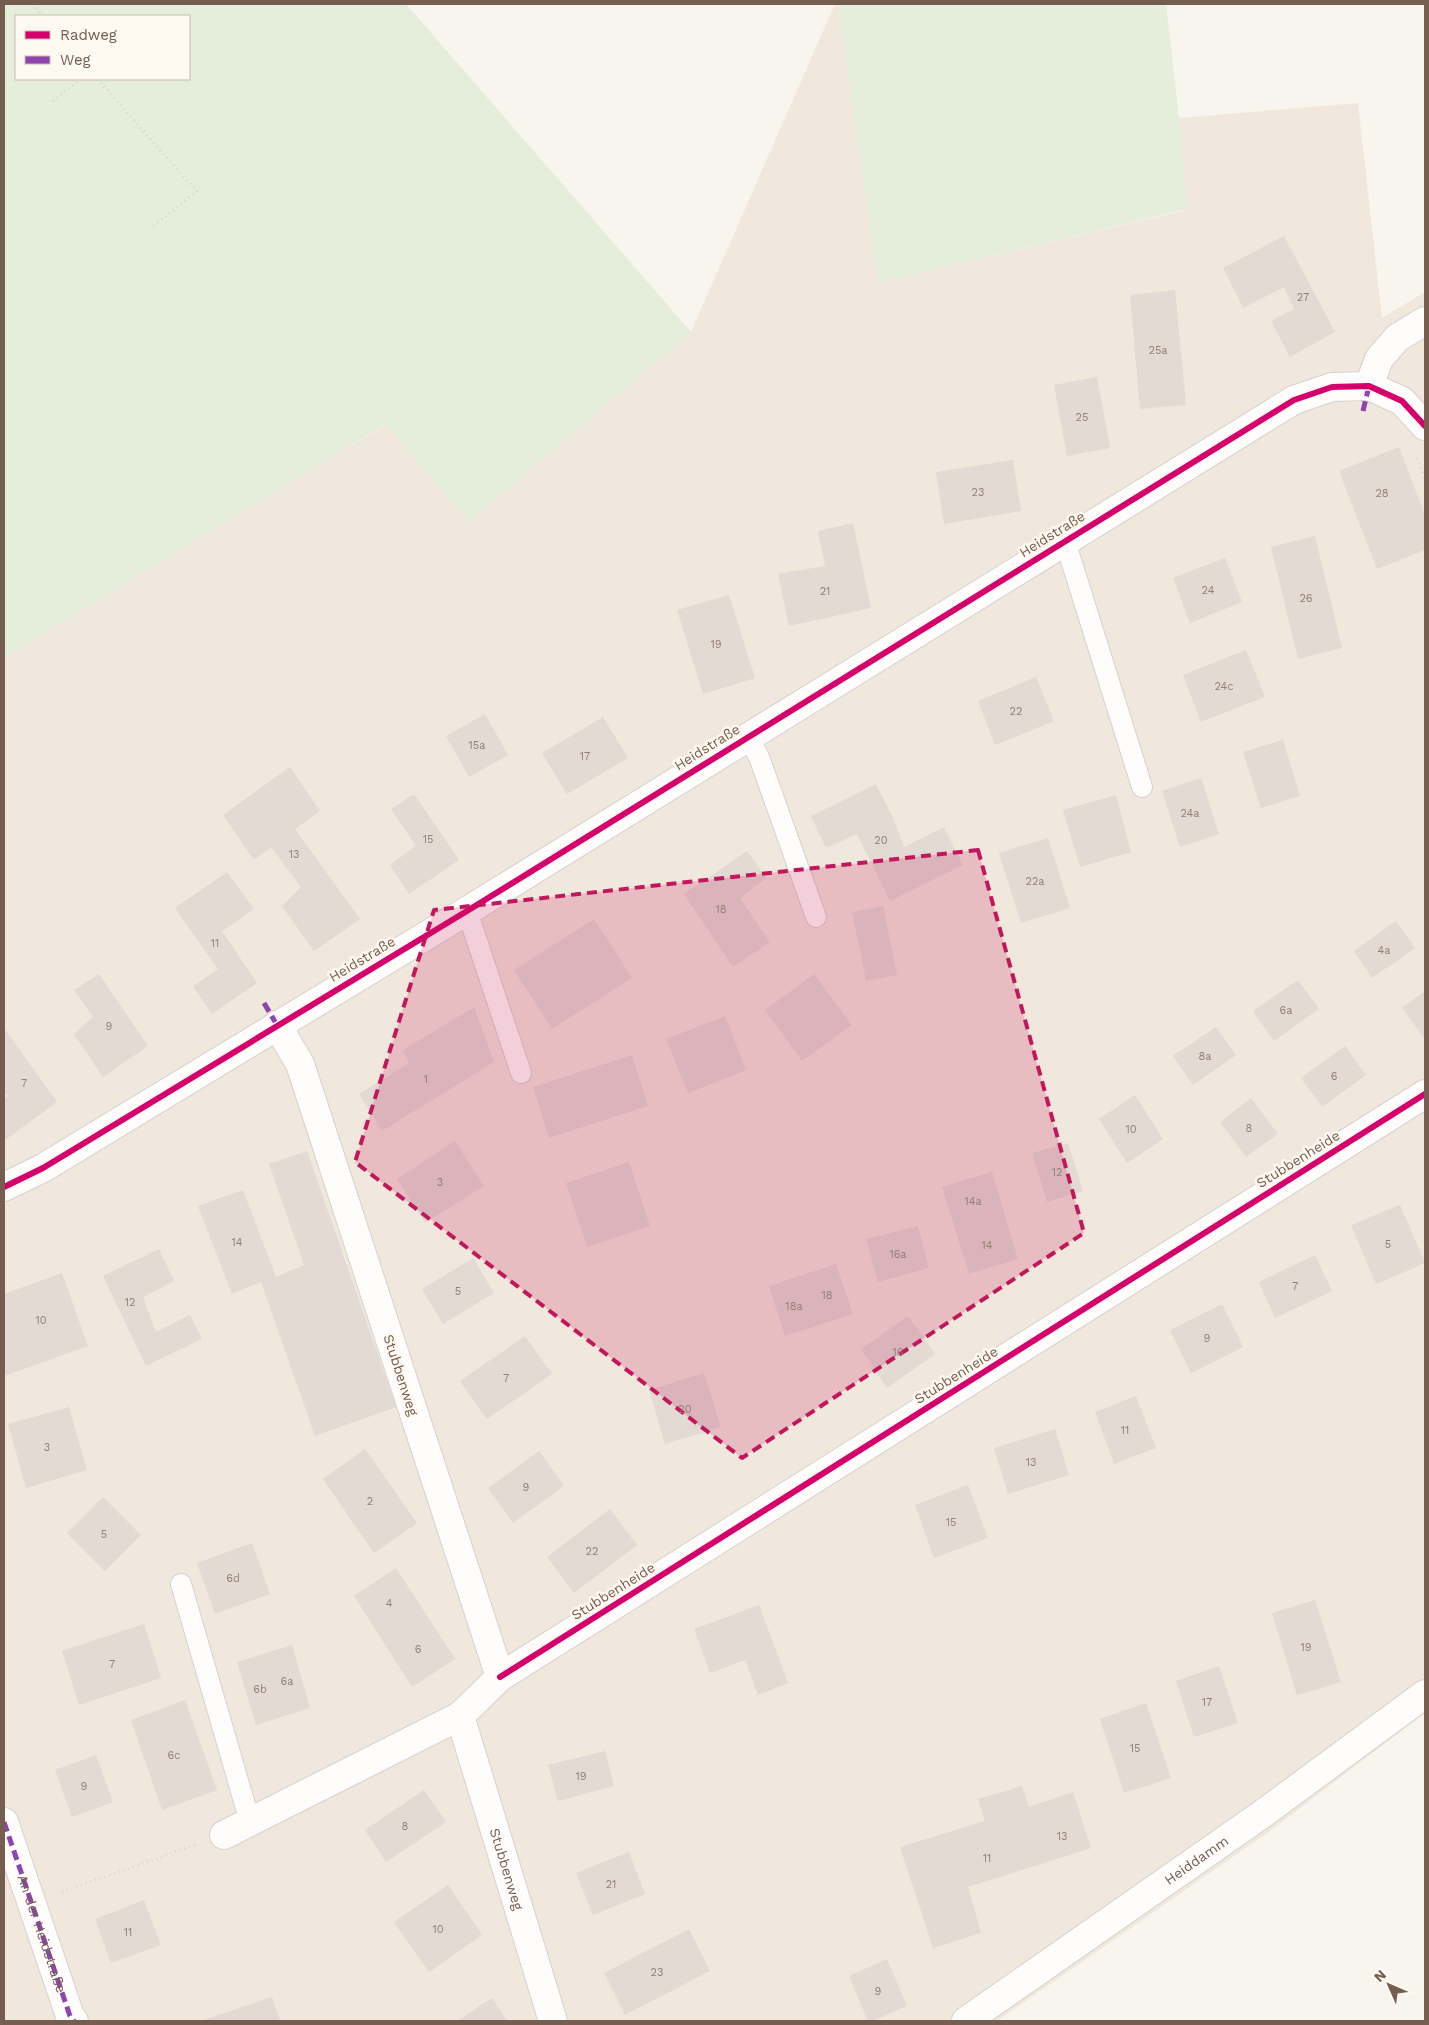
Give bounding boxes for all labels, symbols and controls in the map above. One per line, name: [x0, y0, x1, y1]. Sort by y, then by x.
legend: [15, 15, 190, 80]
text: Radweg: [60, 26, 117, 44]
text: Weg: [60, 51, 91, 69]
house number: 27: [1297, 291, 1309, 304]
house number: 25a: [1148, 344, 1168, 357]
house number: 25: [1076, 411, 1088, 424]
house number: 23: [972, 486, 984, 499]
house number: 28: [1375, 487, 1389, 500]
street label: Heidstraße: [1016, 508, 1088, 560]
house number: 24: [1202, 584, 1215, 597]
house number: 21: [820, 585, 830, 598]
house number: 26: [1299, 592, 1313, 605]
house number: 19: [710, 638, 722, 651]
house number: 24c: [1215, 680, 1233, 693]
house number: 22: [1010, 705, 1022, 718]
street label: Heidstraße: [671, 721, 743, 773]
house number: 15a: [469, 739, 485, 752]
house number: 17: [580, 750, 590, 763]
house number: 24a: [1180, 807, 1200, 820]
house number: 15: [423, 833, 433, 846]
house number: 20: [874, 834, 888, 847]
house number: 13: [289, 848, 299, 861]
house number: 22a: [1025, 875, 1045, 888]
house number: 18: [715, 903, 727, 916]
street label: Heidstraße: [326, 933, 398, 985]
house number: 11: [211, 937, 219, 950]
house number: 4a: [1378, 944, 1390, 957]
house number: 6a: [1280, 1004, 1292, 1017]
house number: 9: [106, 1020, 113, 1033]
house number: 8a: [1198, 1050, 1212, 1063]
house number: 6: [1331, 1070, 1338, 1083]
house number: 1: [424, 1073, 428, 1086]
house number: 7: [21, 1077, 27, 1090]
house number: 8: [1246, 1122, 1253, 1135]
house number: 10: [1125, 1123, 1137, 1136]
street label: Stubbenheide: [1253, 1127, 1343, 1191]
house number: 12: [1052, 1166, 1062, 1179]
house number: 3: [437, 1176, 443, 1189]
house number: 14a: [964, 1195, 982, 1208]
house number: 14: [231, 1236, 243, 1249]
house number: 5: [1385, 1238, 1391, 1251]
house number: 14: [981, 1239, 993, 1252]
house number: 16a: [889, 1248, 907, 1261]
house number: 7: [1292, 1280, 1298, 1293]
house number: 5: [455, 1285, 461, 1298]
house number: 18: [821, 1289, 833, 1302]
house number: 12: [125, 1296, 135, 1309]
house number: 18a: [785, 1300, 803, 1313]
house number: 10: [35, 1314, 47, 1327]
street label: Stubbenweg: [380, 1332, 422, 1418]
house number: 9: [1204, 1332, 1211, 1345]
street label: Stubbenheide: [911, 1343, 1001, 1407]
house number: 16: [893, 1346, 904, 1359]
house number: 7: [503, 1372, 509, 1385]
house number: 20: [678, 1403, 692, 1416]
house number: 11: [1121, 1424, 1129, 1437]
house number: 3: [44, 1441, 50, 1454]
house number: 13: [1026, 1456, 1036, 1469]
house number: 9: [523, 1481, 530, 1494]
house number: 2: [367, 1495, 373, 1508]
house number: 15: [946, 1516, 956, 1529]
house number: 5: [101, 1528, 107, 1541]
house number: 22: [586, 1545, 598, 1558]
street label: Stubbenheide: [568, 1559, 658, 1623]
house number: 6d: [226, 1572, 240, 1585]
house number: 4: [386, 1597, 393, 1610]
house number: 19: [1300, 1641, 1312, 1654]
house number: 6: [415, 1643, 422, 1656]
house number: 7: [109, 1658, 115, 1671]
house number: 6a: [281, 1675, 293, 1688]
house number: 6b: [253, 1683, 267, 1696]
house number: 17: [1202, 1696, 1212, 1709]
house number: 15: [1130, 1742, 1140, 1755]
house number: 6c: [168, 1749, 180, 1762]
house number: 19: [575, 1770, 587, 1783]
house number: 9: [81, 1780, 88, 1793]
house number: 8: [402, 1820, 409, 1833]
street label: Stubbenweg: [487, 1826, 527, 1912]
house number: 13: [1057, 1830, 1067, 1843]
street label: Heiddamm: [1161, 1832, 1231, 1888]
house number: 11: [983, 1852, 991, 1865]
street label: An der Heidstraße: [14, 1872, 70, 1995]
house number: 21: [606, 1878, 616, 1891]
house number: 10: [432, 1923, 444, 1936]
house number: 11: [124, 1926, 132, 1939]
north arrow: [1364, 1960, 1414, 2010]
house number: 23: [651, 1966, 663, 1979]
text: N: [1370, 1966, 1389, 1985]
house number: 9: [875, 1985, 882, 1998]

